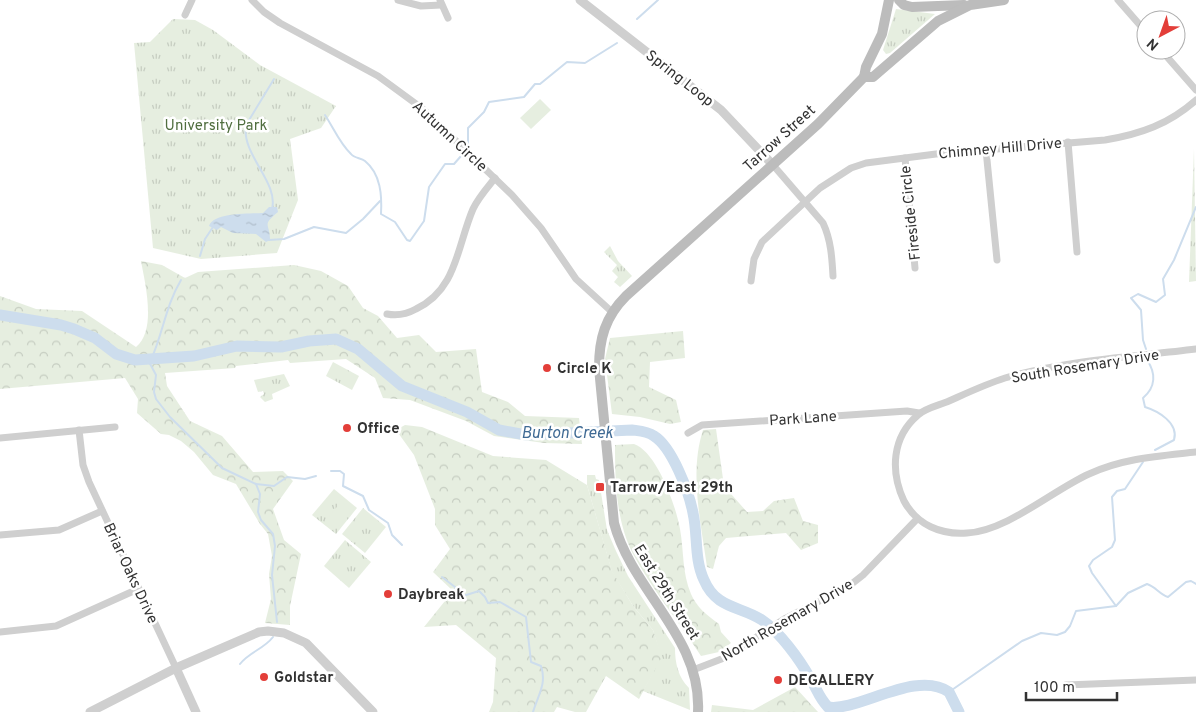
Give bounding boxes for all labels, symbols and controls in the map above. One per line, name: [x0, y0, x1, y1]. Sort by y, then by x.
north arrow: [1136, 10, 1186, 60]
text: N: [1144, 34, 1163, 53]
street label: Spring Loop: [641, 47, 717, 112]
street label: Autumn Circle: [407, 97, 490, 177]
street label: Tarrow Street: [740, 102, 820, 177]
park label: University Park: [165, 117, 267, 136]
street label: Chimney Hill Drive: [938, 135, 1063, 164]
street label: Fireside Circle: [897, 165, 926, 261]
street label: South Rosemary Drive: [1010, 346, 1161, 389]
place label: Circle K: [557, 360, 612, 379]
marker: Circle K: [541, 362, 553, 374]
street label: Park Lane: [769, 408, 838, 431]
place label: Office: [357, 420, 400, 439]
marker: Office: [341, 422, 353, 434]
water label: Burton Creek: [521, 424, 614, 444]
place label: Tarrow/East 29th: [610, 479, 733, 498]
marker: Tarrow/East 29th: [594, 481, 606, 493]
street label: Briar Oaks Drive: [98, 520, 161, 627]
street label: East 29th Street: [629, 541, 703, 644]
street label: North Rosemary Drive: [718, 576, 857, 667]
place label: Daybreak: [398, 586, 465, 605]
marker: Daybreak: [382, 588, 394, 600]
place label: Goldstar: [274, 669, 334, 688]
scale bar: [1026, 670, 1117, 702]
marker: Goldstar: [258, 671, 270, 683]
place label: DEGALLERY: [788, 672, 874, 691]
marker: DEGALLERY: [772, 674, 784, 686]
text: 100 m: [1034, 679, 1075, 698]

